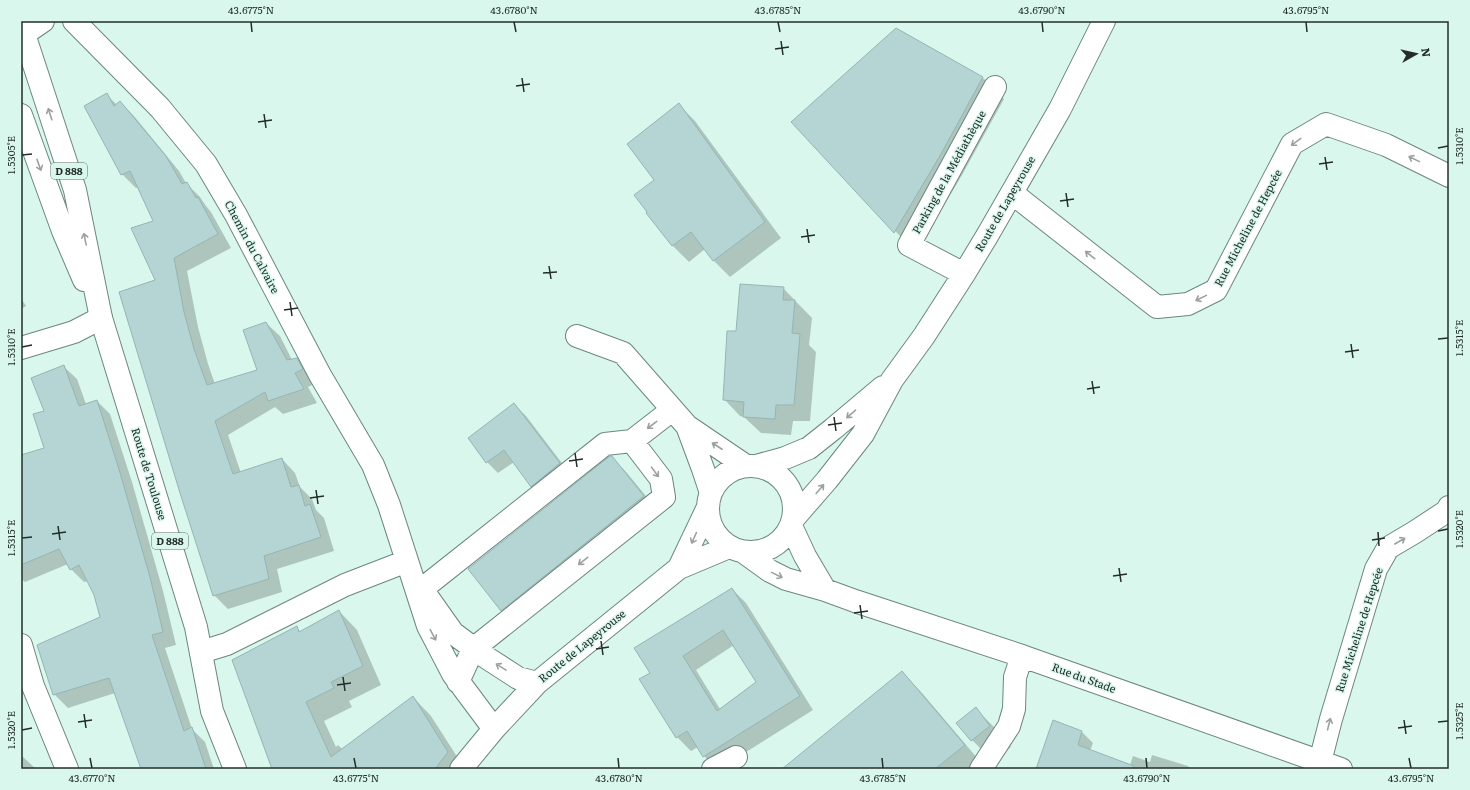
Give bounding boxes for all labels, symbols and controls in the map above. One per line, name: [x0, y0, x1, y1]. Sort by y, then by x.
text: 43.6775°N: [228, 2, 274, 17]
text: 43.6780°N: [490, 2, 538, 17]
text: 43.6785°N: [755, 2, 801, 17]
text: 43.6790°N: [1018, 2, 1066, 17]
text: 43.6795°N: [1283, 2, 1329, 17]
north arrow: [1396, 34, 1436, 74]
text: N: [1418, 47, 1435, 58]
one-way arrow: [46, 107, 53, 120]
street label: Parking de la Médiathèque: [907, 107, 989, 236]
text: 1.5310°E: [1451, 127, 1466, 165]
text: 1.5305°E: [3, 136, 18, 174]
one-way arrow: [1290, 138, 1301, 146]
street label: Route de Lapeyrouse: [970, 152, 1038, 254]
one-way arrow: [1408, 155, 1420, 162]
one-way arrow: [36, 158, 43, 171]
road number: D 888: [51, 163, 87, 179]
street label: Rue Micheline de Hepcée: [1209, 166, 1285, 289]
street label: Chemin du Calvaire: [222, 197, 284, 296]
one-way arrow: [81, 232, 89, 245]
one-way arrow: [1085, 251, 1096, 260]
one-way arrow: [1195, 295, 1207, 302]
text: 1.5315°E: [1451, 320, 1466, 356]
text: 1.5310°E: [3, 328, 18, 366]
one-way arrow: [847, 409, 857, 418]
one-way arrow: [647, 421, 658, 429]
street label: Route de Toulouse: [128, 426, 172, 522]
one-way arrow: [711, 441, 723, 449]
one-way arrow: [651, 466, 659, 477]
one-way arrow: [815, 484, 824, 494]
text: 1.5320°E: [1451, 510, 1466, 548]
text: 1.5315°E: [3, 520, 18, 556]
one-way arrow: [690, 532, 697, 544]
road number: D 888: [152, 533, 188, 549]
one-way arrow: [1394, 536, 1406, 544]
one-way arrow: [578, 557, 589, 565]
street label: Rue Micheline de Hepcée: [1330, 565, 1386, 694]
one-way arrow: [770, 571, 782, 579]
street label: Route de Lapeyrouse: [534, 605, 629, 685]
one-way arrow: [429, 629, 437, 641]
street label: Rue du Stade: [1050, 658, 1119, 696]
one-way arrow: [496, 663, 507, 671]
text: 1.5325°E: [1451, 702, 1466, 740]
text: 1.5320°E: [3, 711, 18, 749]
one-way arrow: [1326, 718, 1334, 731]
text: 43.6770°N: [68, 770, 116, 785]
text: 43.6775°N: [333, 770, 379, 785]
text: 43.6780°N: [595, 770, 643, 785]
text: 43.6785°N: [860, 770, 906, 785]
text: 43.6790°N: [1123, 770, 1171, 785]
text: 43.6795°N: [1388, 770, 1434, 785]

